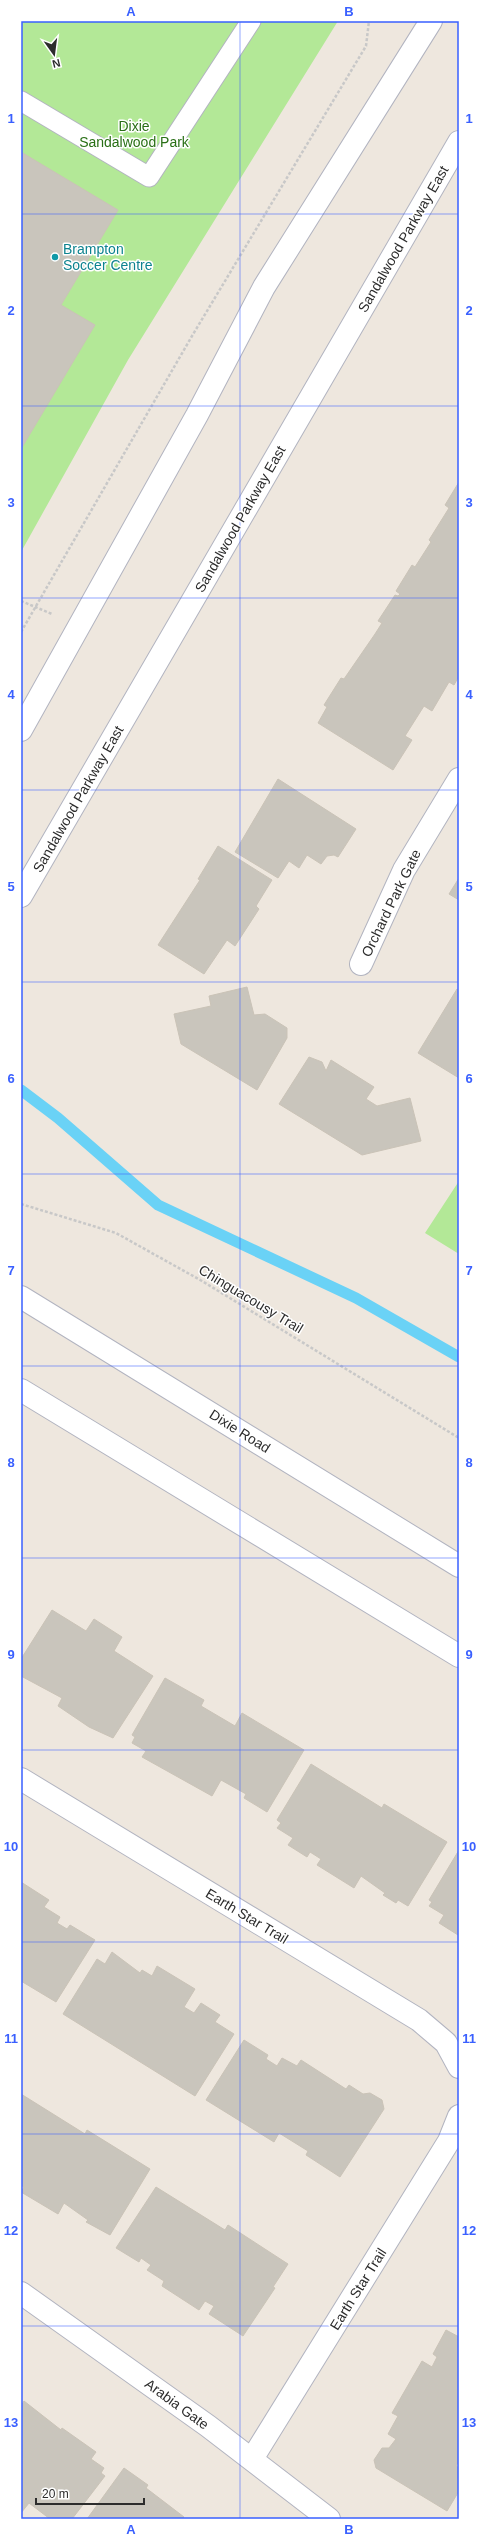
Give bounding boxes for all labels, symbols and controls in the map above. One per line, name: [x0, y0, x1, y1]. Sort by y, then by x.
text: A: [126, 4, 136, 19]
text: B: [344, 4, 354, 19]
north arrow: [34, 34, 74, 74]
text: N: [51, 57, 62, 70]
text: 1: [7, 111, 15, 126]
text: 1: [465, 111, 473, 126]
park label: Dixie Sandalwood Park: [79, 118, 190, 150]
street label: Sandalwood Parkway East: [354, 163, 452, 315]
place label: Brampton Soccer Centre: [63, 241, 153, 273]
marker: Brampton Soccer Centre: [50, 252, 60, 262]
text: 2: [7, 303, 15, 318]
text: 2: [465, 303, 473, 318]
street label: Sandalwood Parkway East: [191, 443, 289, 595]
text: 3: [7, 495, 15, 510]
text: 3: [465, 495, 473, 510]
text: 4: [7, 687, 15, 702]
text: 4: [465, 687, 473, 702]
street label: Sandalwood Parkway East: [29, 723, 127, 875]
street label: Orchard Park Gate: [358, 847, 424, 959]
text: 5: [7, 879, 15, 894]
text: 5: [465, 879, 473, 894]
text: 6: [7, 1071, 15, 1086]
text: 6: [465, 1071, 473, 1086]
street label: Chinguacousy Trail: [196, 1261, 306, 1337]
text: 7: [7, 1263, 15, 1278]
text: 7: [465, 1263, 473, 1278]
street label: Dixie Road: [207, 1406, 273, 1456]
text: 8: [7, 1455, 15, 1470]
text: 8: [465, 1455, 473, 1470]
text: 9: [7, 1647, 15, 1662]
text: 9: [465, 1647, 473, 1662]
text: 10: [4, 1839, 18, 1854]
text: 10: [462, 1839, 476, 1854]
street label: Earth Star Trail: [203, 1885, 291, 1947]
text: 11: [4, 2031, 18, 2046]
text: 11: [462, 2031, 476, 2046]
text: 12: [4, 2223, 18, 2238]
text: 12: [462, 2223, 476, 2238]
street label: Earth Star Trail: [326, 2245, 390, 2333]
street label: Arabia Gate: [142, 2376, 212, 2433]
text: 13: [4, 2415, 18, 2430]
text: 13: [462, 2415, 476, 2430]
scale bar: [36, 2480, 144, 2506]
text: 20 m: [42, 2487, 69, 2501]
text: A: [126, 2522, 136, 2537]
text: B: [344, 2522, 354, 2537]

